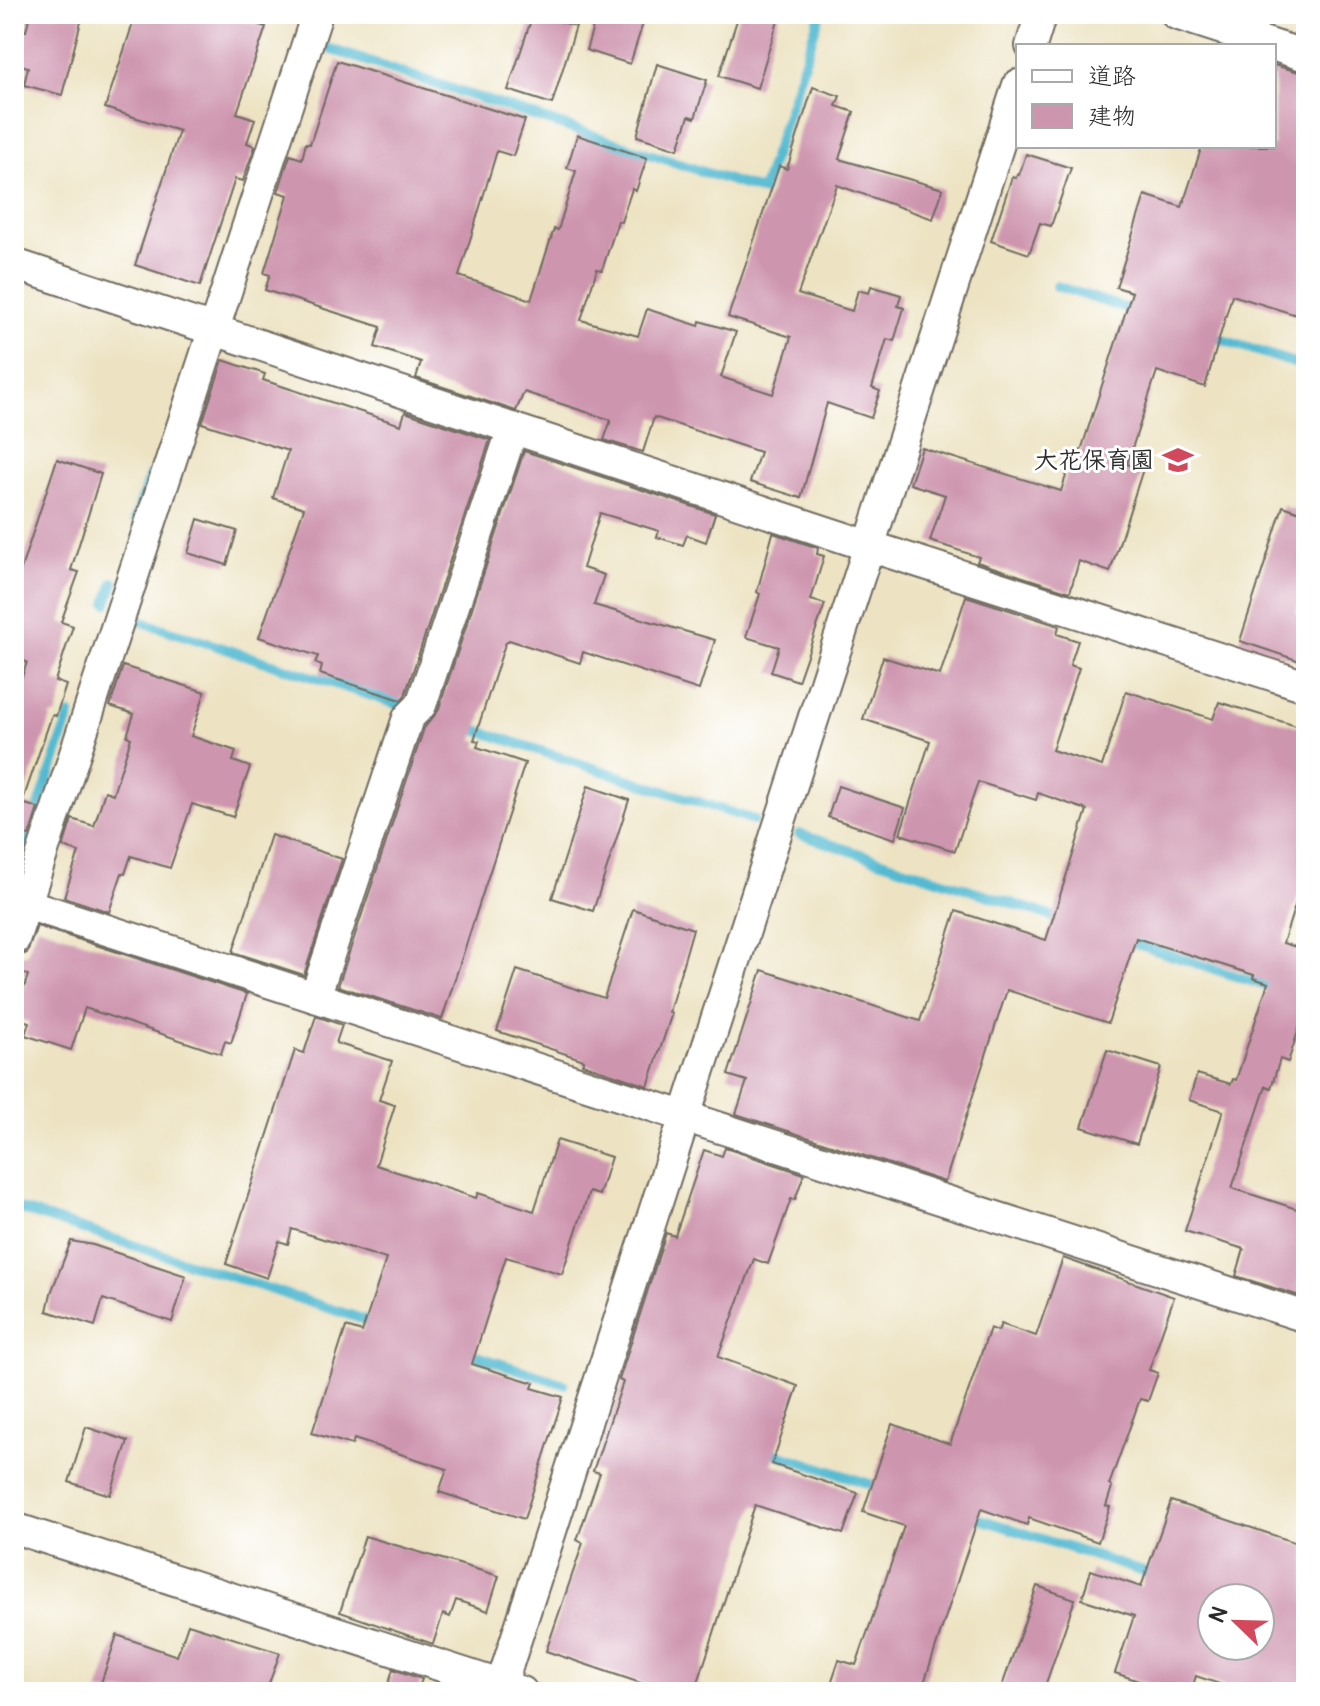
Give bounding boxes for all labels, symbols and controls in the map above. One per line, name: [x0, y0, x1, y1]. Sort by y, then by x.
legend: [1016, 44, 1276, 148]
text: 道路: [1088, 62, 1136, 91]
text: 建物: [1088, 102, 1136, 131]
school or university icon: 大花保育園: [1161, 443, 1195, 477]
place label: 大花保育園: [1034, 446, 1154, 475]
north arrow: [1196, 1582, 1276, 1662]
text: N: [1203, 1602, 1234, 1627]

